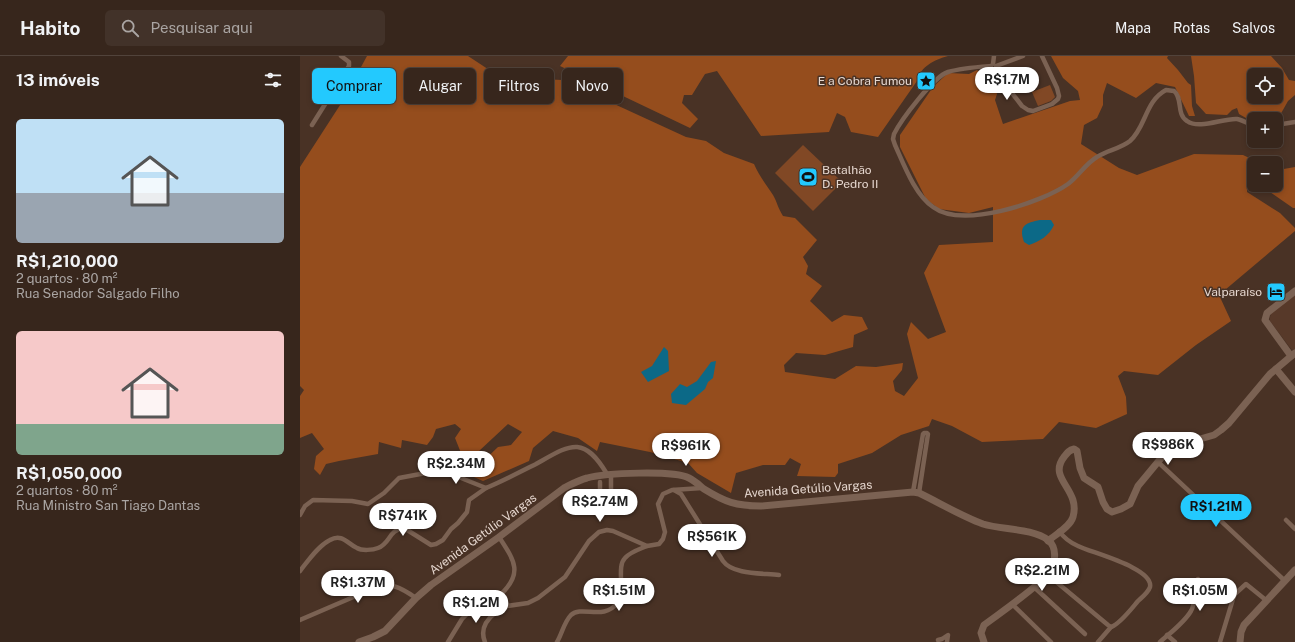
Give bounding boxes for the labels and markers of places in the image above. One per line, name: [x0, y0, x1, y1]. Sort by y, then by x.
pin: R$1.7M: [974, 67, 1040, 101]
place icon: E a Cobra Fumou: [915, 70, 937, 92]
place label: E a Cobra Fumou: [818, 74, 912, 88]
place label: Batalhão D. Pedro II: [822, 163, 878, 191]
sports icon: Batalhão D. Pedro II: [797, 166, 819, 188]
hotel icon: Valparaíso: [1265, 281, 1287, 303]
place label: Valparaíso: [1204, 285, 1262, 299]
pin: R$986K: [1135, 432, 1201, 466]
pin: R$961K: [653, 433, 719, 467]
pin: R$2.34M: [419, 451, 493, 485]
pin: R$2.74M: [563, 489, 637, 523]
pin: R$1.21M: [1179, 494, 1253, 528]
pin: R$741K: [370, 503, 436, 537]
pin: R$561K: [679, 524, 745, 558]
pin: R$2.21M: [1005, 558, 1079, 592]
pin: R$1.37M: [321, 570, 395, 604]
pin: R$1.51M: [582, 578, 656, 612]
pin: R$1.05M: [1163, 578, 1237, 612]
pin: R$1.2M: [443, 590, 509, 624]

